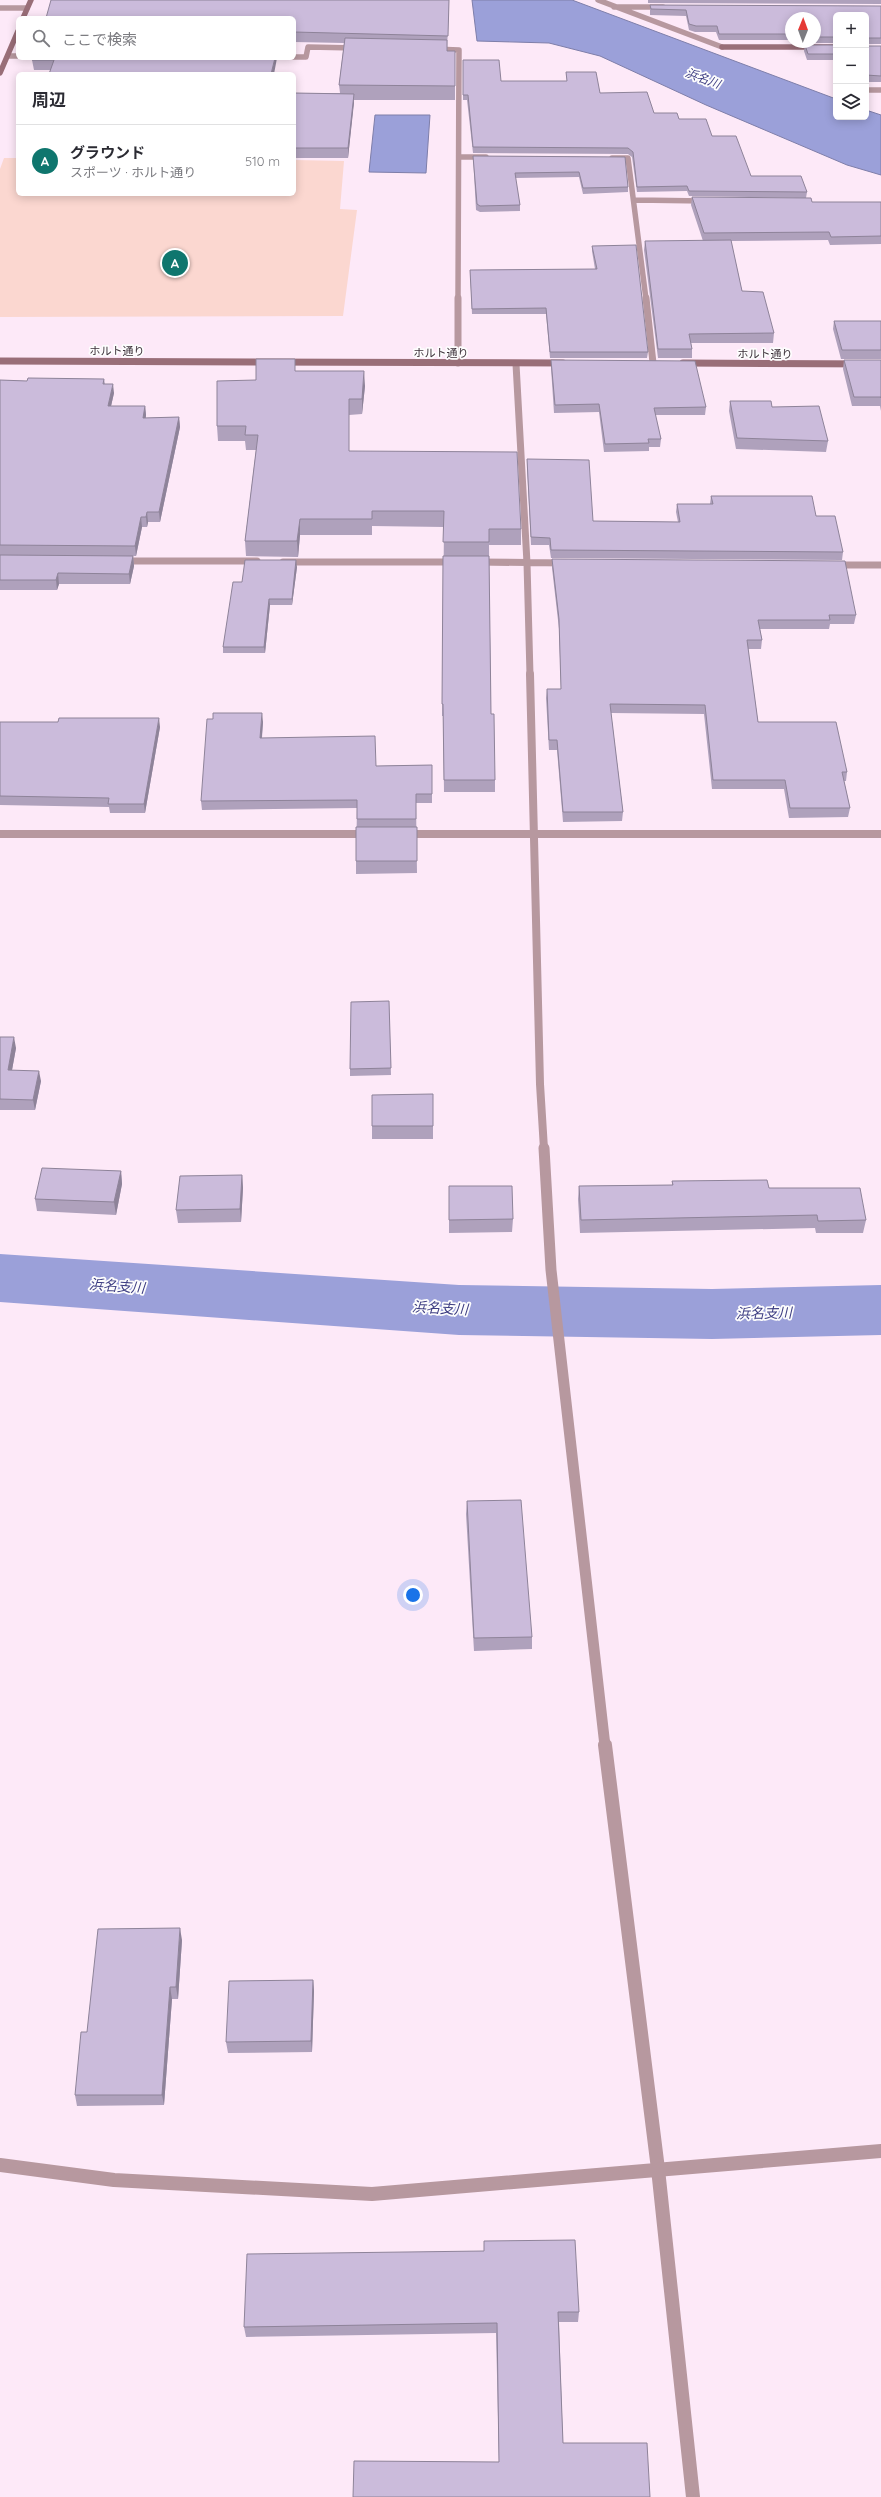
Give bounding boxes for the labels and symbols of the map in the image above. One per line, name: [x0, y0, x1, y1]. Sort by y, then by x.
north arrow: [785, 12, 821, 48]
water label: 浜名川: [684, 65, 724, 92]
pin: A: [162, 248, 188, 278]
street label: ホルト通り: [90, 344, 145, 358]
street label: ホルト通り: [414, 346, 469, 360]
street label: ホルト通り: [738, 347, 793, 361]
water label: 浜名支川: [88, 1275, 148, 1297]
water label: 浜名支川: [412, 1298, 470, 1319]
water label: 浜名支川: [736, 1303, 794, 1322]
your location: [403, 1585, 423, 1605]

